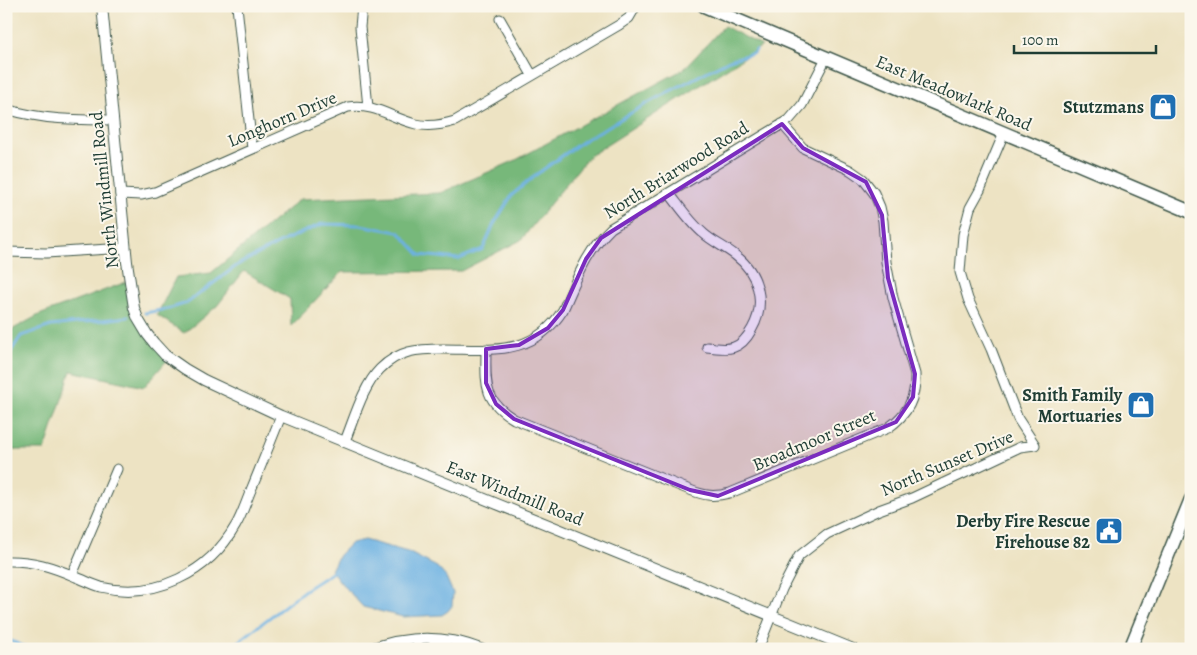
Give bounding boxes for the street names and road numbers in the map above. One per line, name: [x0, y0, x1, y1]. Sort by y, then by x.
street label: East Meadowlark Road: [872, 49, 1036, 137]
street label: Longhorn Drive: [224, 85, 340, 153]
street label: North Windmill Road: [84, 110, 124, 270]
street label: North Briarwood Road: [599, 115, 753, 224]
street label: Broadmoor Street: [749, 403, 879, 477]
street label: North Sunset Drive: [877, 424, 1017, 502]
street label: East Windmill Road: [443, 455, 587, 532]

